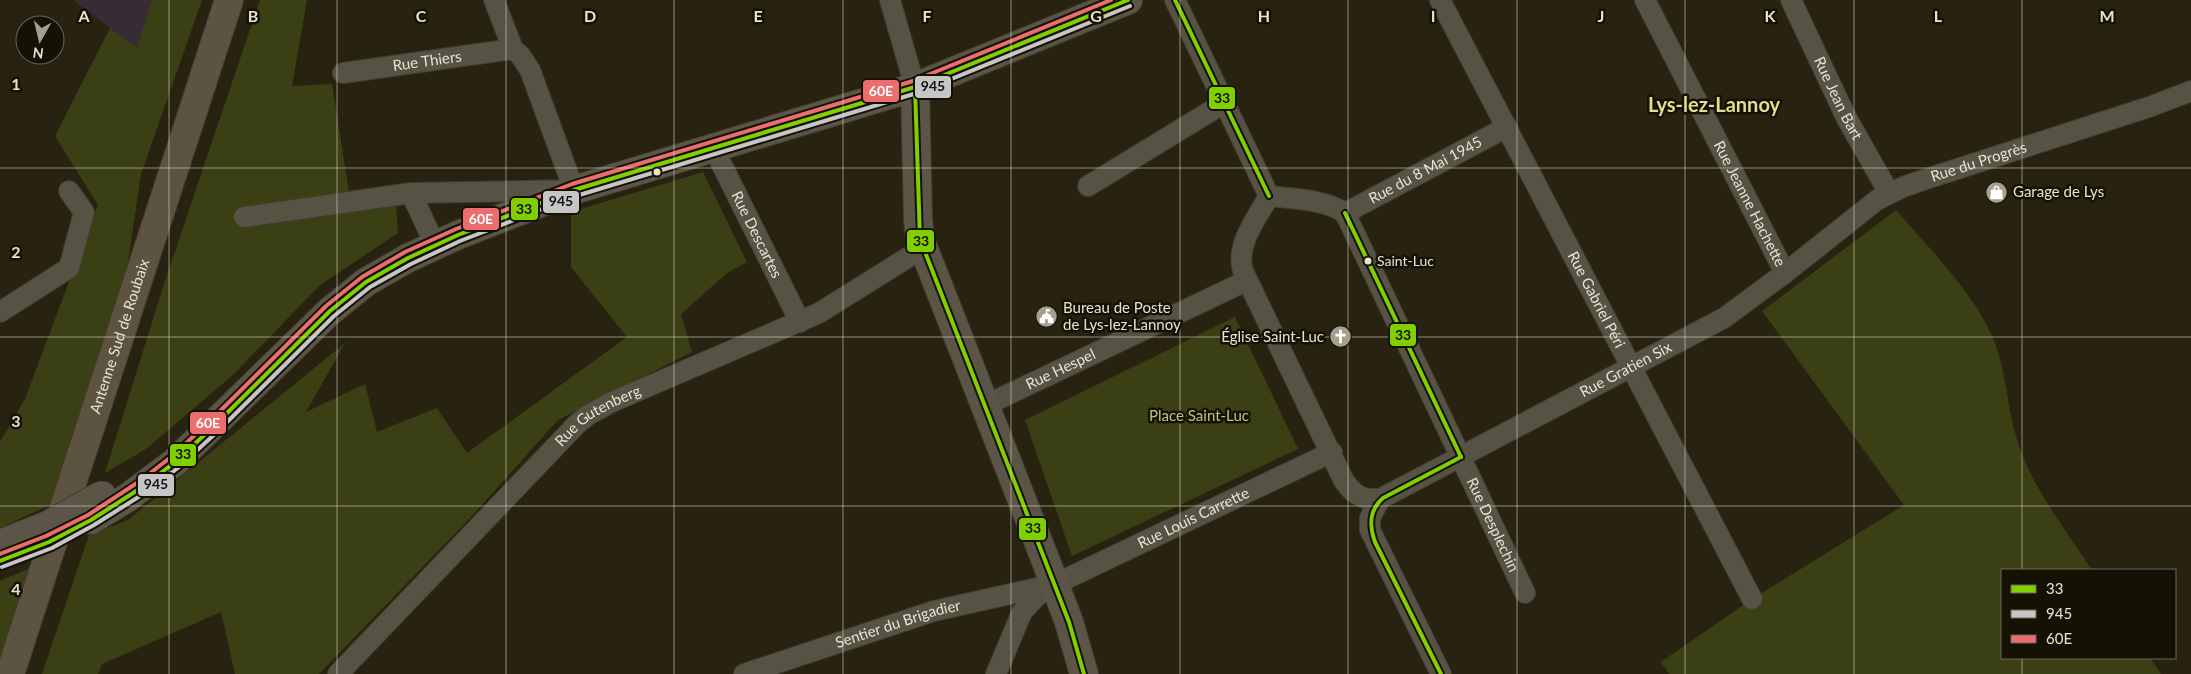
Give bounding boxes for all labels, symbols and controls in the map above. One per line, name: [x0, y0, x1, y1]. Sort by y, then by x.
text: A: [77, 6, 90, 25]
text: B: [248, 6, 258, 25]
text: C: [416, 6, 427, 25]
text: D: [584, 6, 596, 25]
text: E: [753, 6, 763, 25]
text: F: [922, 6, 932, 25]
text: G: [1090, 6, 1102, 25]
text: H: [1258, 6, 1270, 25]
text: I: [1431, 6, 1435, 25]
text: J: [1598, 6, 1604, 25]
text: K: [1765, 6, 1777, 25]
text: L: [1934, 6, 1943, 25]
text: M: [2099, 6, 2115, 25]
north arrow: [15, 15, 65, 65]
text: N: [32, 44, 45, 63]
street label: Rue Thiers: [391, 46, 463, 74]
street label: Rue Jean Bart: [1811, 53, 1867, 143]
text: 1: [11, 74, 21, 93]
line badge: 945: [914, 75, 952, 99]
text: 945: [921, 77, 945, 94]
line badge: 60E: [862, 79, 900, 103]
text: 60E: [869, 82, 893, 99]
line badge: 33: [1208, 86, 1236, 110]
text: 33: [1214, 89, 1230, 106]
district label: Lys-lez-Lannoy: [1648, 92, 1781, 116]
street label: Rue du 8 Mai 1945: [1365, 132, 1485, 207]
street label: Rue Jeanne Hachette: [1711, 137, 1790, 269]
street label: Rue du Progrès: [1928, 137, 2029, 185]
unlabelled marker: [652, 167, 662, 177]
shop icon: Garage de Lys: [1985, 180, 2009, 204]
place label: Garage de Lys: [2013, 182, 2104, 200]
street label: Rue Descartes: [728, 188, 787, 281]
line badge: 945: [542, 190, 580, 214]
text: 945: [549, 192, 573, 209]
line badge: 33: [510, 197, 539, 221]
text: 33: [516, 200, 532, 217]
line badge: 60E: [462, 207, 500, 231]
text: 60E: [469, 210, 493, 227]
line badge: 33: [906, 229, 935, 253]
text: 33: [913, 232, 929, 249]
text: 2: [11, 242, 21, 261]
street label: Rue Gabriel Péri: [1565, 248, 1630, 350]
place label: Saint-Luc: [1377, 252, 1434, 269]
street label: Antenne Sud de Roubaix: [85, 256, 152, 416]
marker: Saint-Luc: [1363, 256, 1373, 266]
place label: Bureau de Poste de Lys-lez-Lannoy: [1063, 298, 1181, 333]
public building icon: Bureau de Poste de Lys-lez-Lannoy: [1035, 305, 1059, 329]
line badge: 33: [1389, 323, 1417, 347]
church icon: Église Saint-Luc: [1328, 325, 1352, 349]
text: 33: [1395, 326, 1411, 343]
place label: Église Saint-Luc: [1221, 327, 1324, 345]
street label: Rue Gratien Six: [1576, 337, 1675, 400]
street label: Rue Hespel: [1023, 344, 1098, 393]
street label: Rue Gutenberg: [551, 381, 643, 449]
park label: Place Saint-Luc: [1149, 406, 1249, 424]
text: 3: [11, 411, 21, 430]
line badge: 60E: [189, 411, 227, 435]
text: 60E: [196, 414, 220, 431]
line badge: 33: [169, 443, 197, 467]
text: 33: [175, 445, 191, 462]
line badge: 945: [137, 473, 175, 497]
street label: Rue Desplechin: [1464, 474, 1524, 574]
text: 945: [144, 475, 168, 492]
street label: Rue Louis Carrette: [1134, 483, 1252, 552]
line badge: 33: [1018, 517, 1047, 541]
text: 33: [1025, 519, 1041, 536]
legend: [2001, 569, 2176, 659]
text: 4: [11, 579, 21, 598]
text: 33: [2046, 579, 2063, 597]
street label: Sentier du Brigadier: [833, 595, 963, 651]
text: 945: [2046, 604, 2072, 622]
text: 60E: [2046, 629, 2072, 647]

